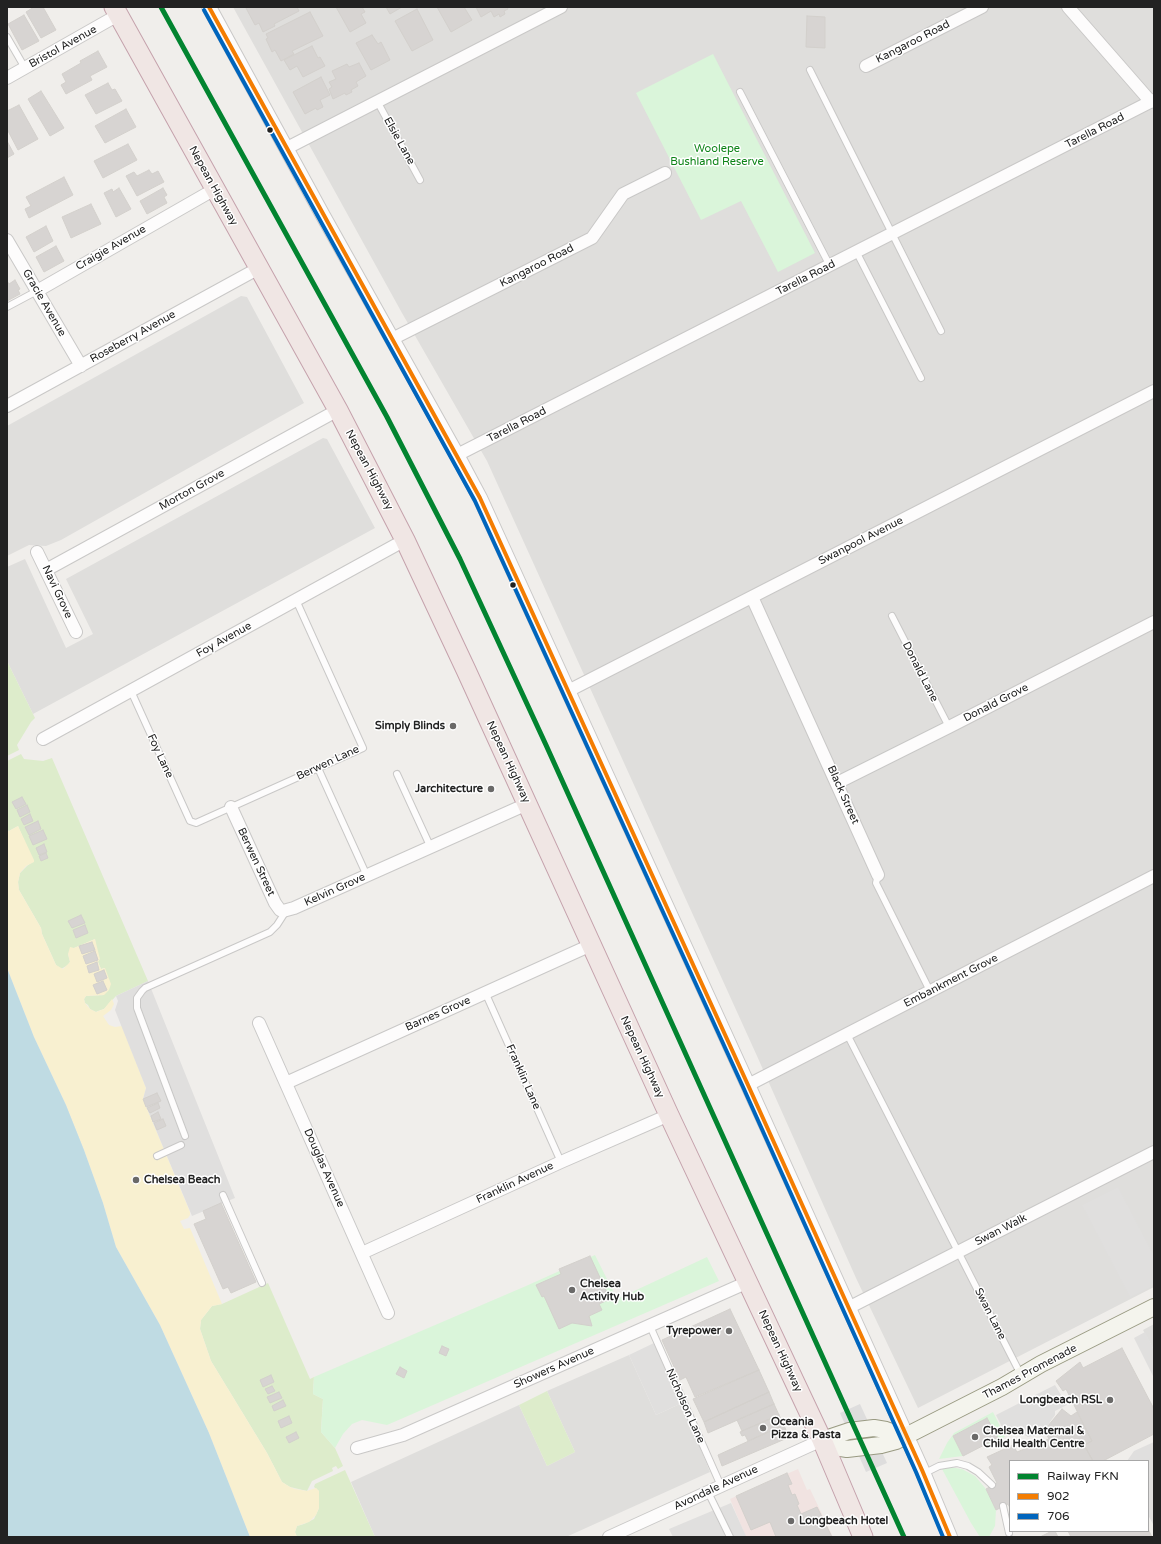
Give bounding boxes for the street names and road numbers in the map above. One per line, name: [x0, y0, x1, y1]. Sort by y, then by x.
street label: Kangaroo Road: [874, 18, 952, 66]
street label: Bristol Avenue: [27, 23, 99, 71]
street label: Tarella Road: [1063, 110, 1127, 152]
street label: Elsie Lane: [381, 115, 417, 167]
street label: Nepean Highway: [186, 144, 240, 228]
street label: Craigie Avenue: [74, 223, 148, 273]
street label: Kangaroo Road: [498, 242, 576, 290]
street label: Tarella Road: [774, 257, 838, 299]
street label: Gracie Avenue: [19, 267, 69, 339]
street label: Roseberry Avenue: [88, 308, 178, 366]
street label: Tarella Road: [485, 404, 549, 446]
street label: Nepean Highway: [342, 428, 396, 512]
street label: Morton Grove: [157, 467, 227, 513]
street label: Swanpool Avenue: [816, 514, 906, 568]
street label: Navi Grove: [39, 563, 75, 621]
street label: Foy Avenue: [194, 619, 254, 661]
street label: Donald Lane: [899, 640, 941, 704]
street label: Donald Grove: [961, 681, 1031, 725]
street label: Nepean Highway: [483, 719, 533, 805]
street label: Foy Lane: [144, 732, 176, 780]
street label: Berwen Lane: [294, 743, 362, 783]
street label: Black Street: [824, 764, 862, 826]
street label: Berwen Street: [234, 826, 278, 898]
street label: Kelvin Grove: [302, 871, 368, 909]
street label: Embankment Grove: [902, 952, 1000, 1010]
street label: Barnes Grove: [403, 994, 473, 1034]
street label: Nepean Highway: [617, 1014, 667, 1100]
street label: Franklin Lane: [503, 1042, 543, 1112]
street label: Douglas Avenue: [301, 1127, 347, 1209]
street label: Franklin Avenue: [474, 1159, 556, 1207]
street label: Swan Walk: [973, 1211, 1029, 1249]
street label: Swan Lane: [971, 1286, 1009, 1342]
street label: Nepean Highway: [755, 1308, 805, 1394]
street label: Thames Promenade: [981, 1342, 1079, 1402]
street label: Showers Avenue: [512, 1344, 596, 1392]
street label: Nicholson Lane: [663, 1367, 707, 1445]
street label: Avondale Avenue: [672, 1463, 760, 1513]

